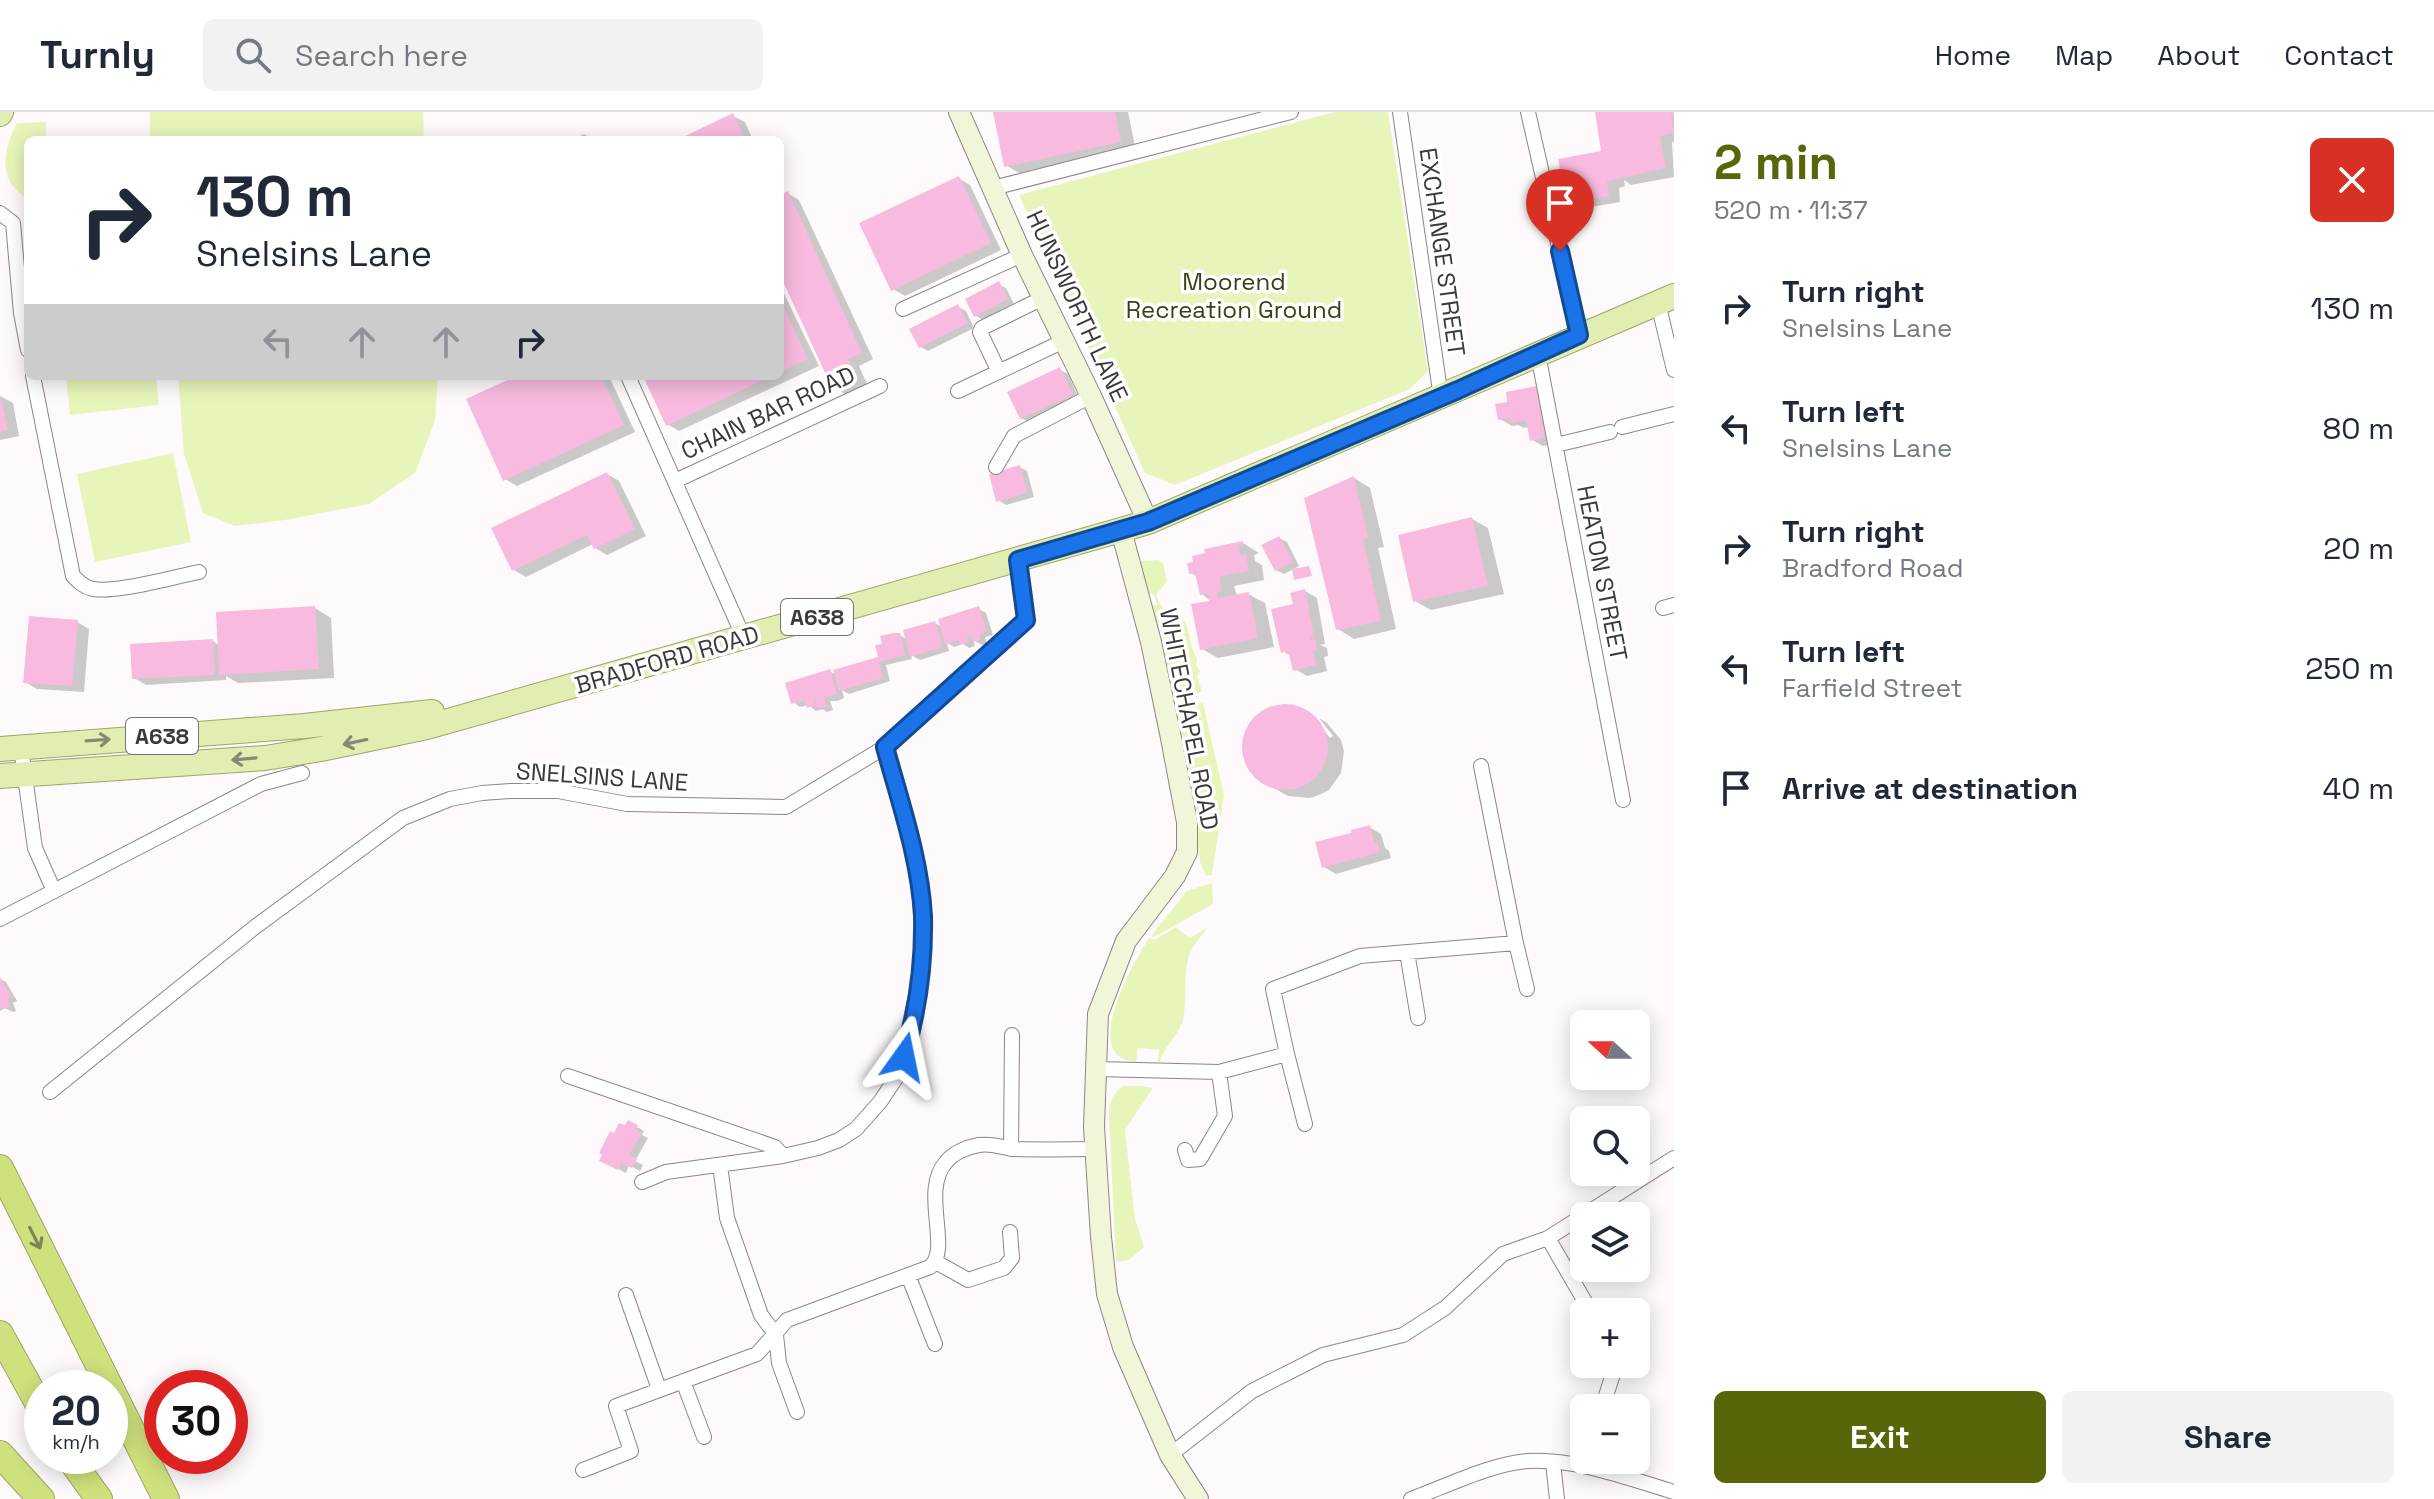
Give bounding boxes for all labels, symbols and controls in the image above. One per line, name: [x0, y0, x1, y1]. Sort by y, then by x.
search box: [203, 19, 763, 91]
text: Turnly: [40, 31, 155, 79]
icon: search: [231, 33, 275, 77]
text: Search here: [295, 36, 468, 75]
text: Home: [1935, 37, 2011, 73]
text: Map: [2055, 37, 2113, 73]
text: About: [2157, 37, 2240, 73]
text: Contact: [2284, 37, 2394, 73]
text: 2 min: [1714, 132, 1838, 193]
button: close: [2310, 138, 2394, 222]
street label: EXCHANGE STREET: [1413, 146, 1472, 358]
text: 130 m: [196, 161, 354, 232]
icon: right: [64, 168, 168, 272]
pin: [1526, 169, 1594, 251]
icon: arrive: [1538, 181, 1582, 225]
text: 520 m · 11:37: [1714, 193, 1868, 227]
street label: HUNSWORTH LANE: [1019, 205, 1135, 407]
text: Snelsins Lane: [196, 231, 432, 277]
park label: Moorend Recreation Ground: [1126, 266, 1342, 325]
text: Turn right: [1782, 272, 1925, 311]
icon: right: [1714, 286, 1758, 330]
text: 130 m: [2311, 289, 2394, 328]
text: Snelsins Lane: [1782, 311, 1953, 345]
icon: left: [256, 320, 300, 364]
icon: ahead: [340, 320, 384, 364]
icon: ahead: [424, 320, 468, 364]
icon: right: [508, 320, 552, 364]
street label: CHAIN BAR ROAD: [676, 359, 860, 466]
text: Turn left: [1782, 392, 1905, 431]
icon: left: [1714, 406, 1758, 450]
text: 80 m: [2323, 409, 2394, 448]
text: Snelsins Lane: [1782, 431, 1953, 465]
street label: HEATON STREET: [1570, 482, 1635, 663]
text: Turn right: [1782, 512, 1925, 551]
icon: right: [1714, 526, 1758, 570]
text: 20 m: [2323, 529, 2394, 568]
text: Bradford Road: [1782, 551, 1963, 585]
road number: A638: [781, 599, 853, 635]
street label: WHITECHAPEL ROAD: [1153, 605, 1226, 832]
street label: BRADFORD ROAD: [571, 618, 763, 701]
text: Turn left: [1782, 632, 1905, 671]
icon: left: [1714, 646, 1758, 690]
text: 250 m: [2305, 649, 2394, 688]
text: Farfield Street: [1782, 671, 1962, 705]
road number: A638: [126, 718, 198, 754]
one-way arrow: [84, 732, 111, 747]
one-way arrow: [342, 735, 368, 750]
one-way arrow: [231, 752, 258, 767]
street label: SNELSINS LANE: [515, 755, 689, 798]
icon: arrive: [1714, 766, 1758, 810]
text: Arrive at destination: [1782, 769, 2078, 808]
text: 40 m: [2323, 769, 2394, 808]
north arrow: [1570, 1010, 1650, 1090]
map controls: [1570, 1010, 1650, 1474]
position arrow: [862, 1015, 946, 1099]
button: search: [1570, 1106, 1650, 1186]
button: layers: [1570, 1202, 1650, 1282]
one-way arrow: [28, 1225, 44, 1249]
button: +: [1570, 1298, 1650, 1378]
speed limit sign: 30: [144, 1370, 248, 1474]
text: 20: [51, 1386, 101, 1437]
button: Exit: [1714, 1391, 2046, 1483]
button: Share: [2062, 1391, 2394, 1483]
button: −: [1570, 1394, 1650, 1474]
text: km/h: [52, 1429, 100, 1455]

